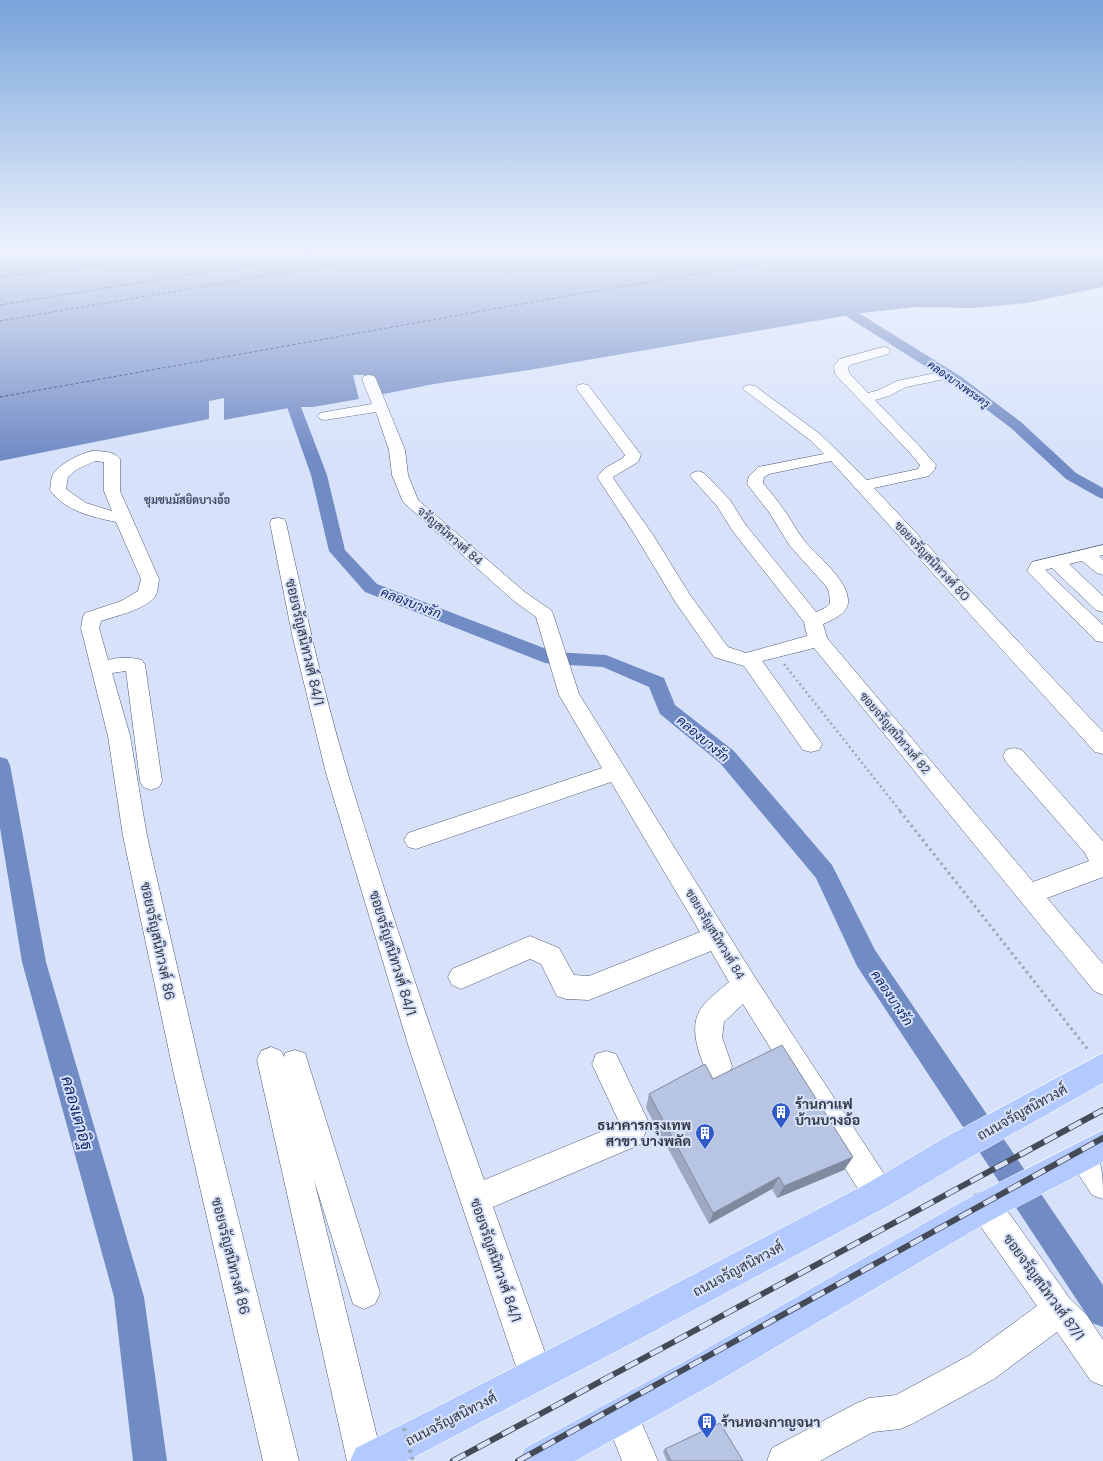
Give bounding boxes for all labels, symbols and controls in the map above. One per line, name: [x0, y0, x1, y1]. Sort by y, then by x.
water label: คลองบางพระครู: [925, 357, 993, 412]
district label: ชุมชนมัสยิดบางอ้อ: [144, 492, 230, 508]
street label: จรัญสนิทวงศ์ 84: [414, 503, 486, 569]
street label: ซอยจรัญสนิทวงศ์ 80: [891, 518, 973, 604]
street label: ซอยจรัญสนิทวงศ์ 84/1: [282, 577, 328, 707]
water label: คลองบางรัก: [378, 584, 444, 622]
street label: ซอยจรัญสนิทวงศ์ 82: [856, 689, 934, 777]
water label: คลองบางรัก: [673, 712, 733, 766]
street label: ซอยจรัญสนิทวงศ์ 86: [137, 880, 179, 1002]
street label: ซอยจรัญสนิทวงศ์ 84: [682, 886, 748, 982]
street label: ซอยจรัญสนิทวงศ์ 84/1: [365, 888, 421, 1018]
water label: คลองบางรัก: [867, 967, 917, 1029]
water label: คลองเตาอิฐ: [56, 1074, 98, 1153]
street label: ถนนจรัญสนิทวงศ์: [974, 1080, 1070, 1144]
place label: ร้านกาแฟ บ้านบางอ้อ: [795, 1095, 860, 1129]
building icon: ร้านกาแฟ บ้านบางอ้อ: [770, 1101, 792, 1129]
place label: ธนาคารกรุงเทพ สาขา บางพลัด: [597, 1116, 691, 1150]
building icon: ธนาคารกรุงเทพ สาขา บางพลัด: [694, 1122, 716, 1150]
street label: ซอยจรัญสนิทวงศ์ 86: [208, 1195, 254, 1317]
street label: ซอยจรัญสนิทวงศ์ 84/1: [466, 1196, 526, 1324]
street label: ซอยจรัญสนิทวงศ์ 87/1: [999, 1230, 1089, 1344]
street label: ถนนจรัญสนิทวงศ์: [689, 1237, 787, 1301]
street label: ถนนจรัญสนิทวงศ์: [402, 1388, 500, 1450]
building icon: ร้านทองกาญจนา: [696, 1411, 718, 1439]
place label: ร้านทองกาญจนา: [721, 1413, 820, 1431]

